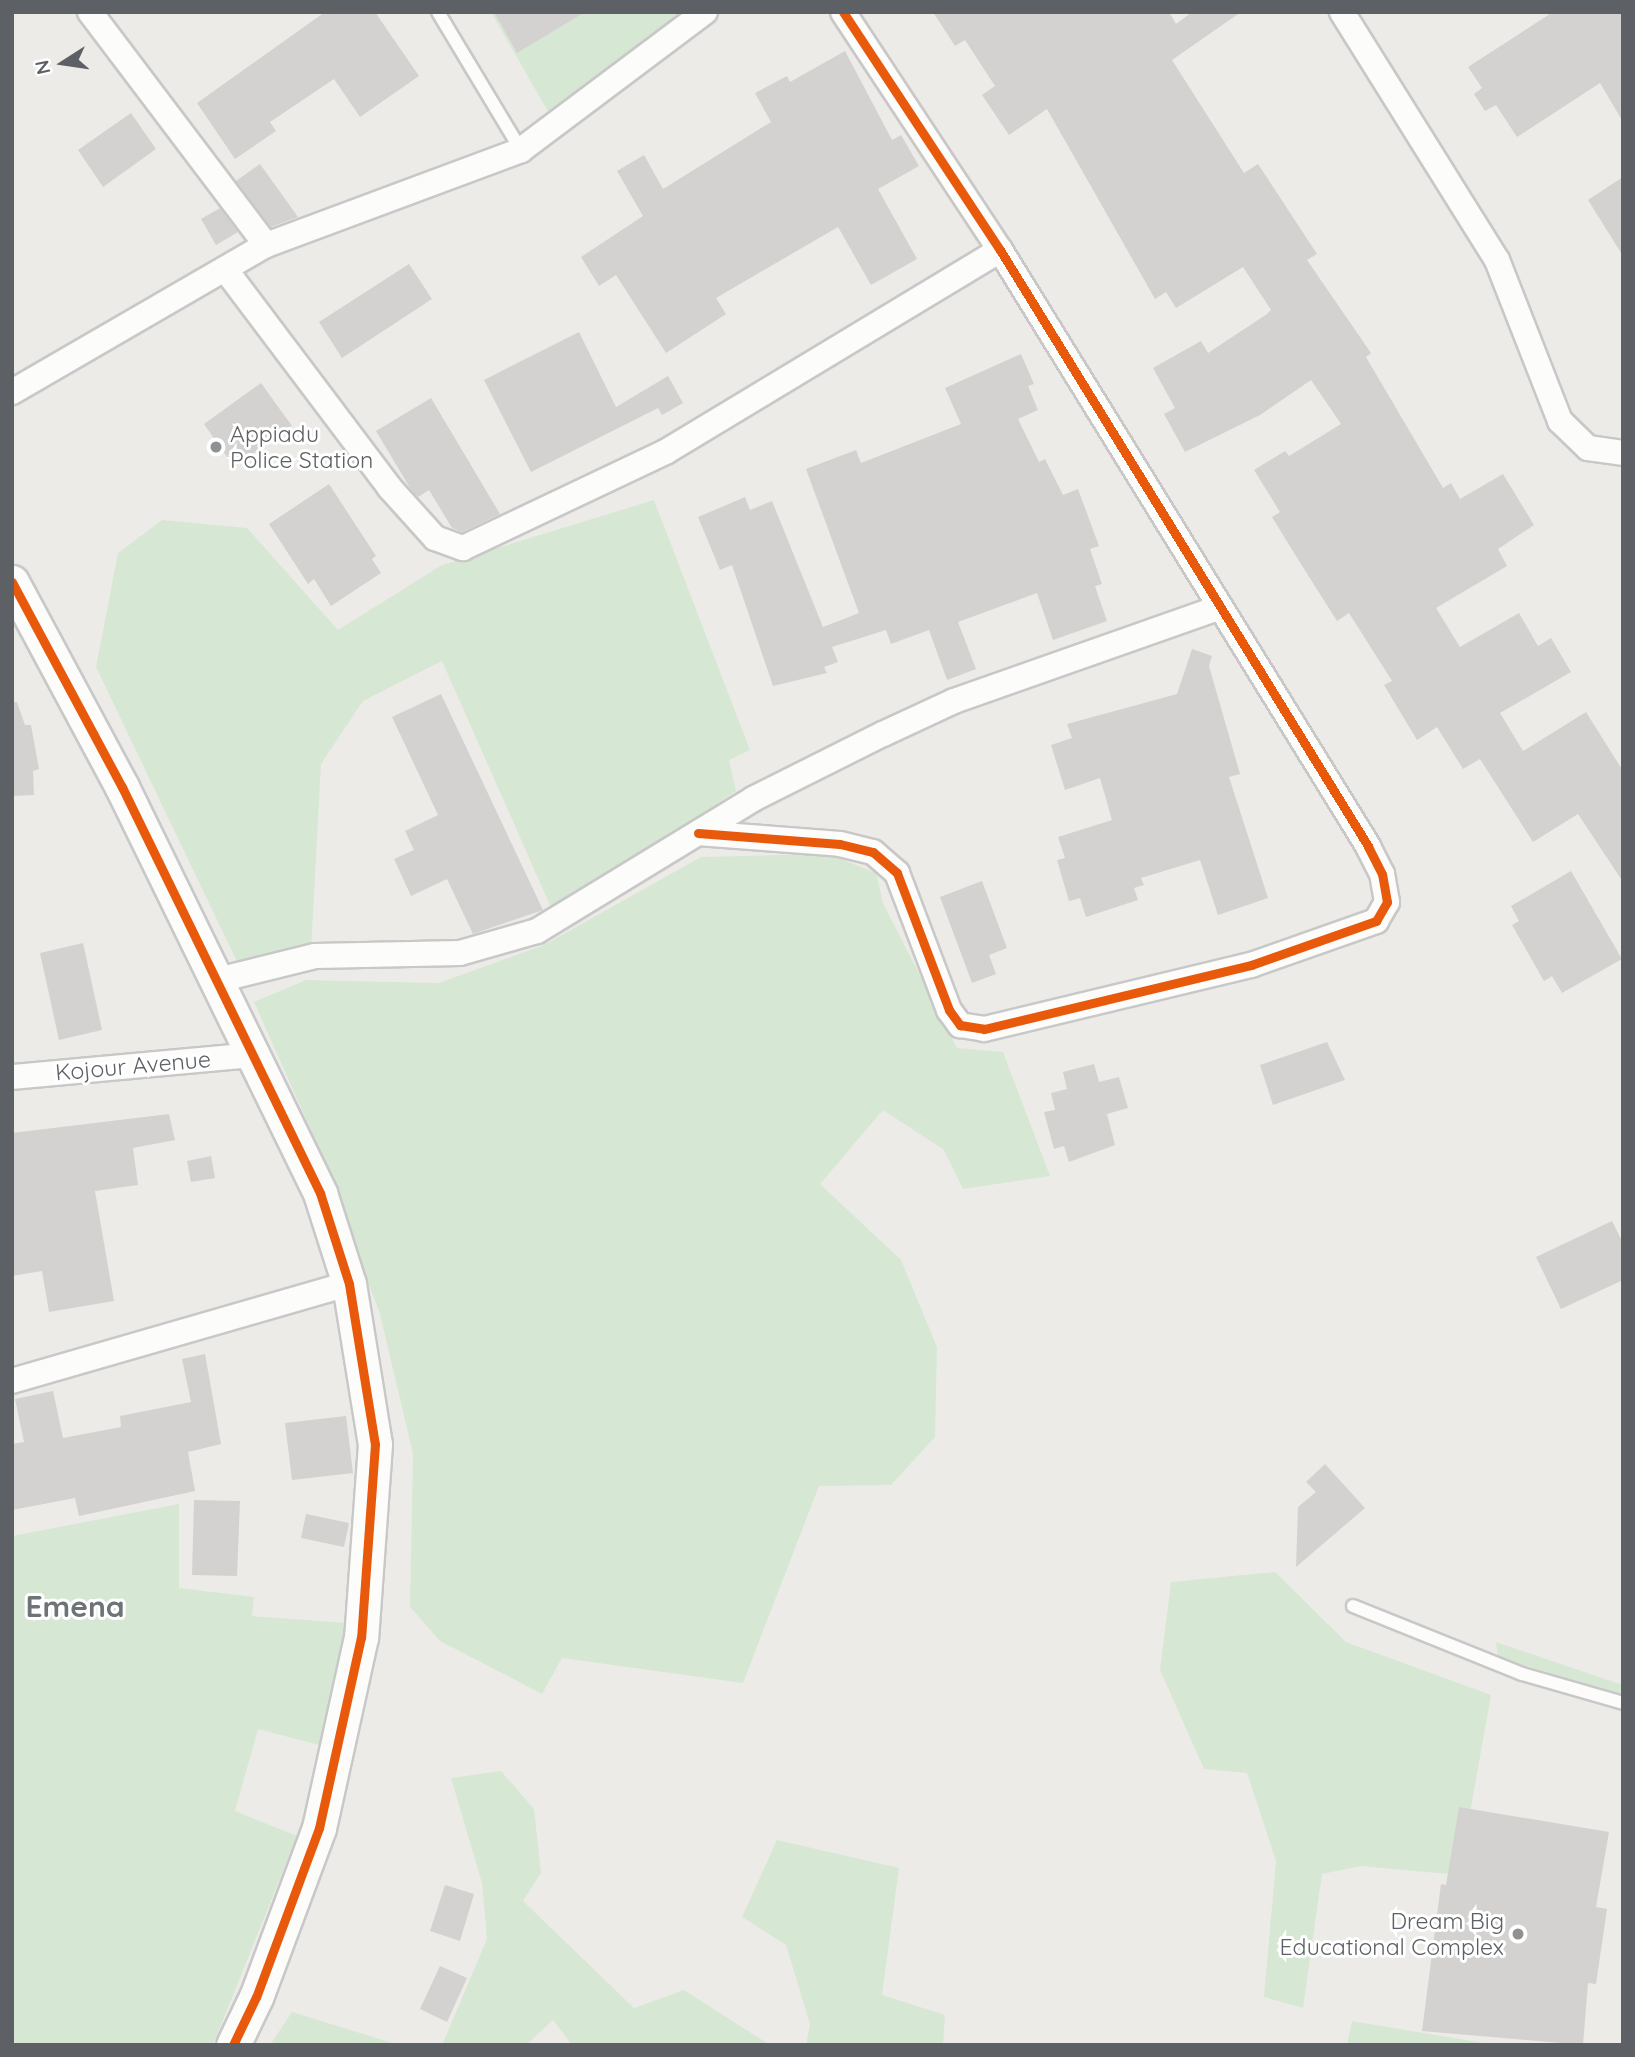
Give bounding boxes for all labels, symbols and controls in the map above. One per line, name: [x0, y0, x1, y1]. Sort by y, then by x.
north arrow: [28, 28, 98, 98]
text: N: [29, 58, 56, 77]
place label: Appiadu Police Station: [230, 420, 373, 474]
marker: Appiadu Police Station: [208, 439, 224, 455]
street label: Kojour Avenue: [54, 1045, 212, 1087]
district label: Emena: [25, 1588, 125, 1624]
place label: Dream Big Educational Complex: [1280, 1907, 1504, 1961]
marker: Dream Big Educational Complex: [1510, 1926, 1526, 1942]

